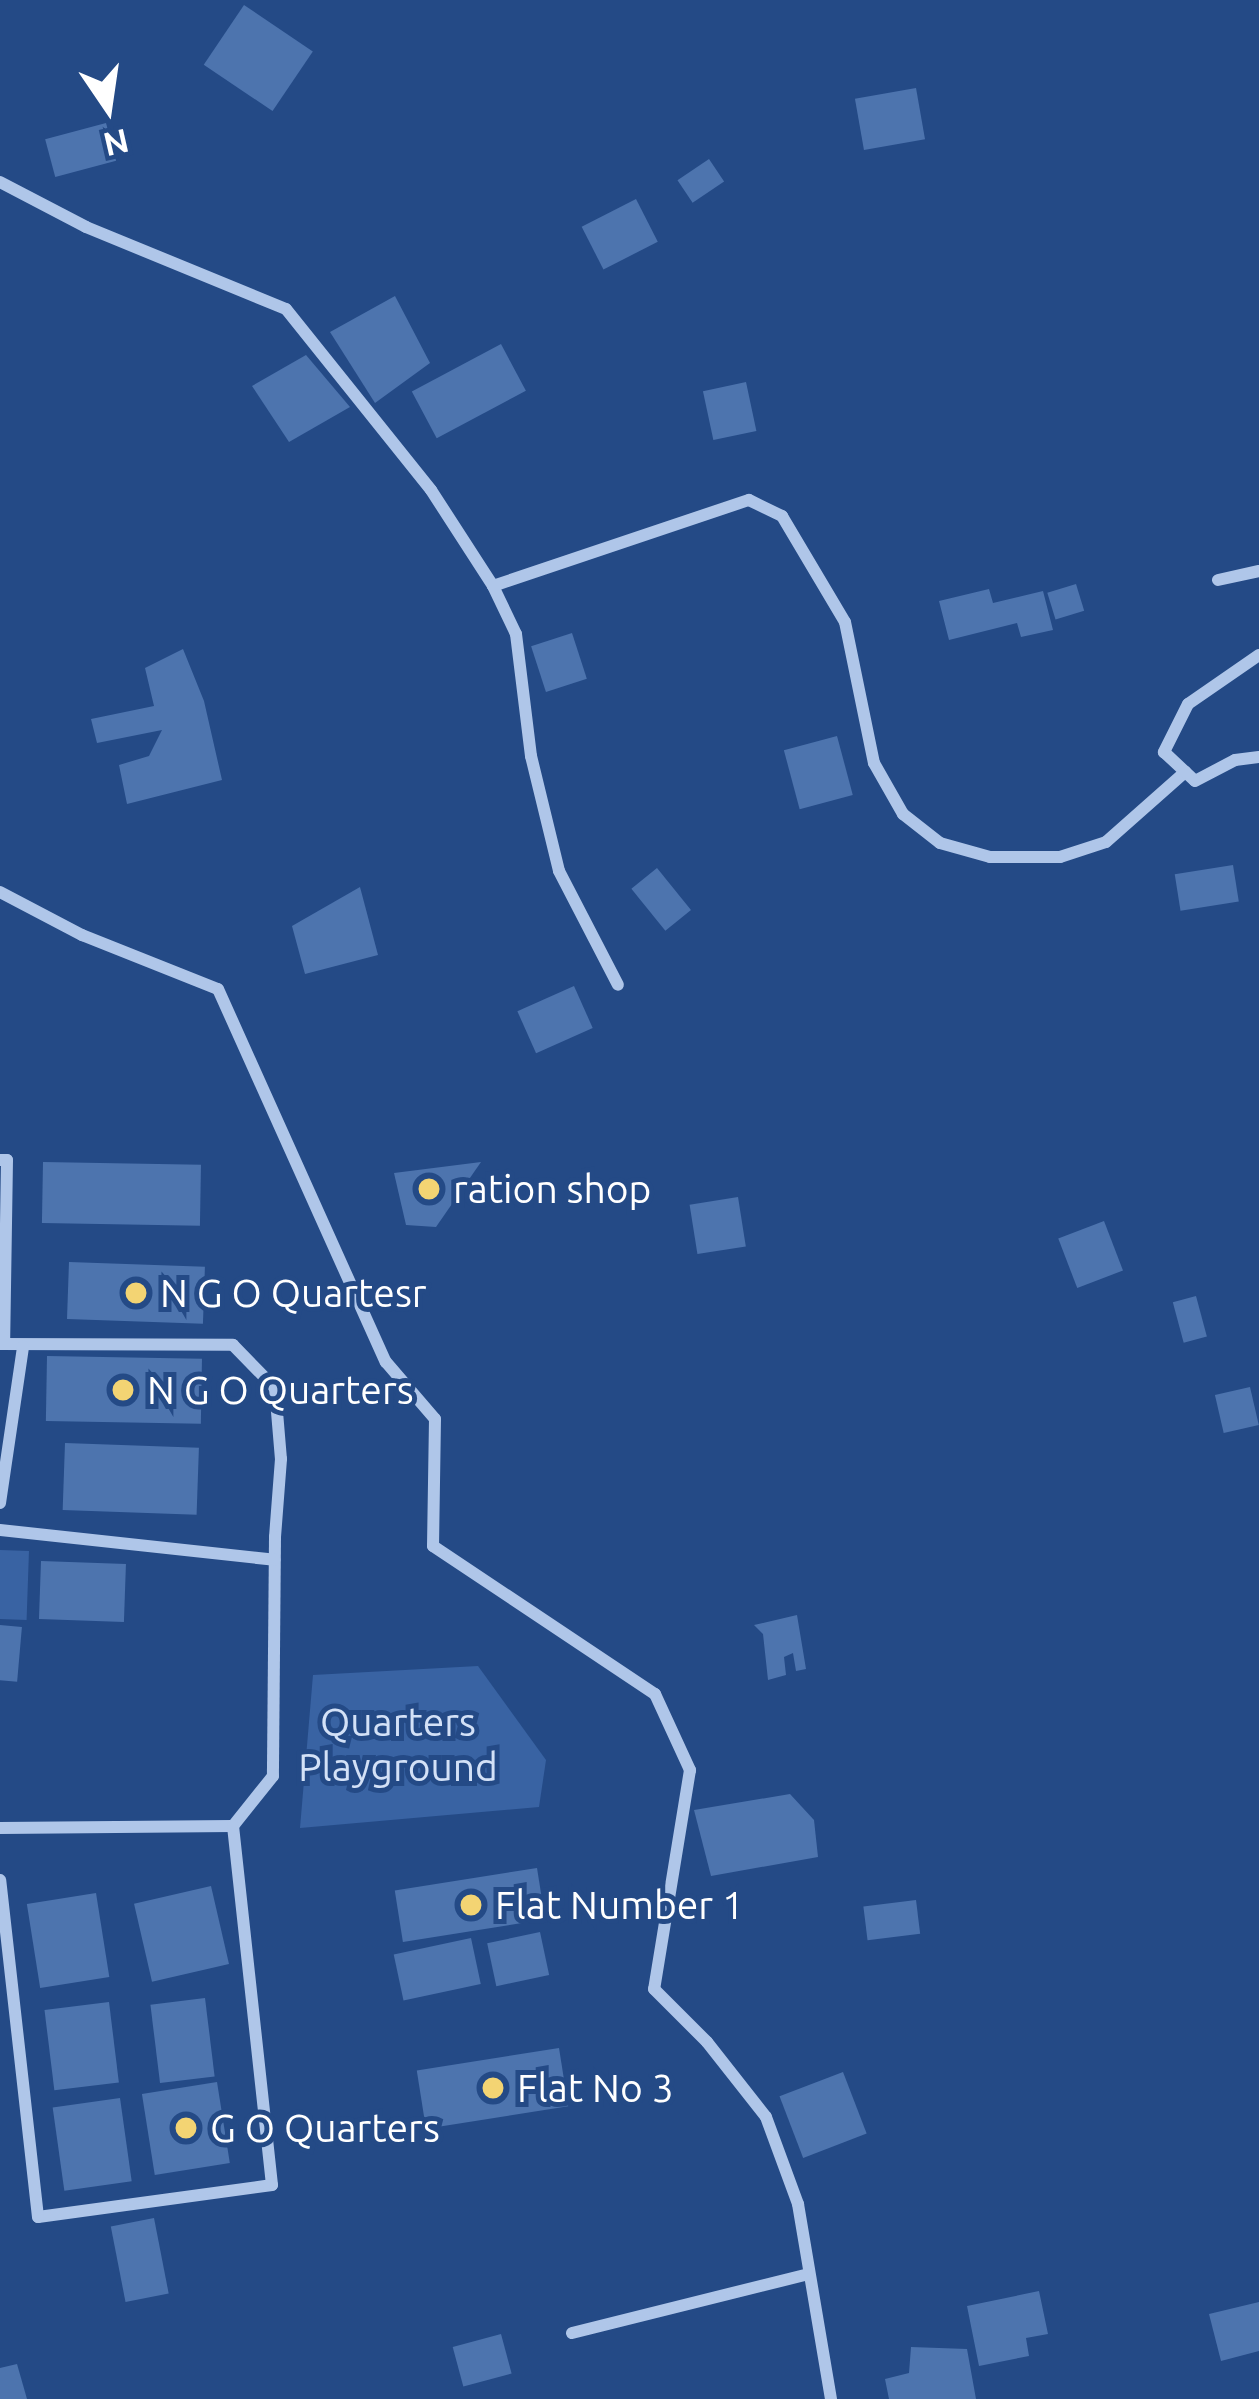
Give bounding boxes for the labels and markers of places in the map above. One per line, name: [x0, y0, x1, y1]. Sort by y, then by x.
place label: ration shop: [453, 1166, 651, 1212]
marker: ration shop: [416, 1176, 442, 1202]
place label: N G O Quartesr: [160, 1270, 427, 1316]
marker: N G O Quartesr: [123, 1280, 149, 1306]
place label: N G O Quarters: [147, 1367, 414, 1413]
marker: N G O Quarters: [110, 1377, 136, 1403]
place label: Flat Number 1: [495, 1882, 744, 1928]
marker: Flat Number 1: [458, 1892, 484, 1918]
place label: Flat No 3: [517, 2065, 674, 2111]
marker: Flat No 3: [480, 2075, 506, 2101]
place label: G O Quarters: [210, 2105, 440, 2151]
marker: G O Quarters: [173, 2115, 199, 2141]

